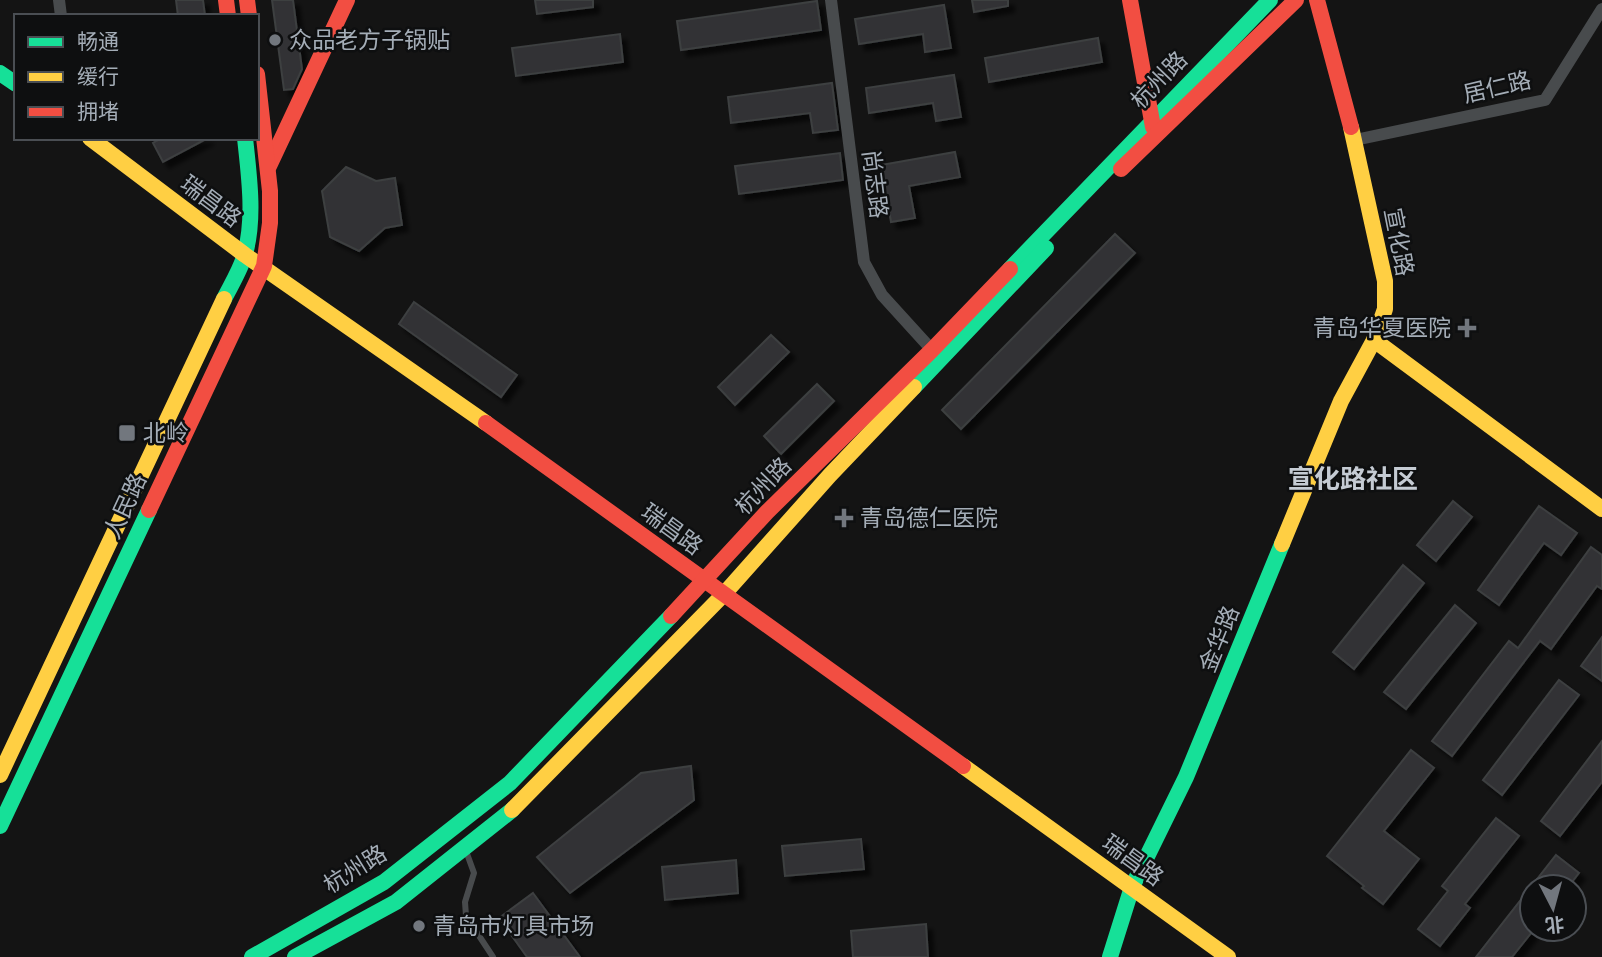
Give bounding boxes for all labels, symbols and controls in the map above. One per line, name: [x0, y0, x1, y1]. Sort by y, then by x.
legend: [14, 14, 259, 140]
place label: 众品老方子锅贴: [289, 26, 450, 54]
text: 畅通: [77, 29, 119, 54]
marker: 众品老方子锅贴: [267, 32, 283, 48]
street label: 杭州路: [1125, 45, 1193, 115]
text: 缓行: [77, 64, 119, 89]
street label: 居仁路: [1460, 66, 1534, 108]
text: 拥堵: [77, 99, 119, 124]
street label: 尚志路: [857, 148, 893, 220]
street label: 瑞昌路: [175, 169, 247, 233]
street label: 宣化路: [1379, 205, 1419, 279]
place label: 青岛华夏医院: [1313, 314, 1451, 342]
marker: 青岛华夏医院: [1457, 318, 1477, 338]
place label: 北岭: [143, 419, 189, 447]
marker: 北岭: [117, 423, 137, 443]
street label: 杭州路: [729, 451, 797, 521]
district label: 宣化路社区: [1288, 464, 1418, 495]
street label: 人民路: [98, 469, 152, 543]
street label: 瑞昌路: [636, 497, 708, 561]
place label: 青岛德仁医院: [860, 504, 998, 532]
marker: 青岛德仁医院: [834, 508, 854, 528]
street label: 金华路: [1193, 602, 1245, 676]
street label: 瑞昌路: [1097, 828, 1169, 892]
street label: 杭州路: [318, 839, 392, 899]
north arrow: [1518, 873, 1588, 943]
place label: 青岛市灯具市场: [433, 912, 594, 940]
text: 北: [1544, 912, 1565, 937]
marker: 青岛市灯具市场: [411, 918, 427, 934]

